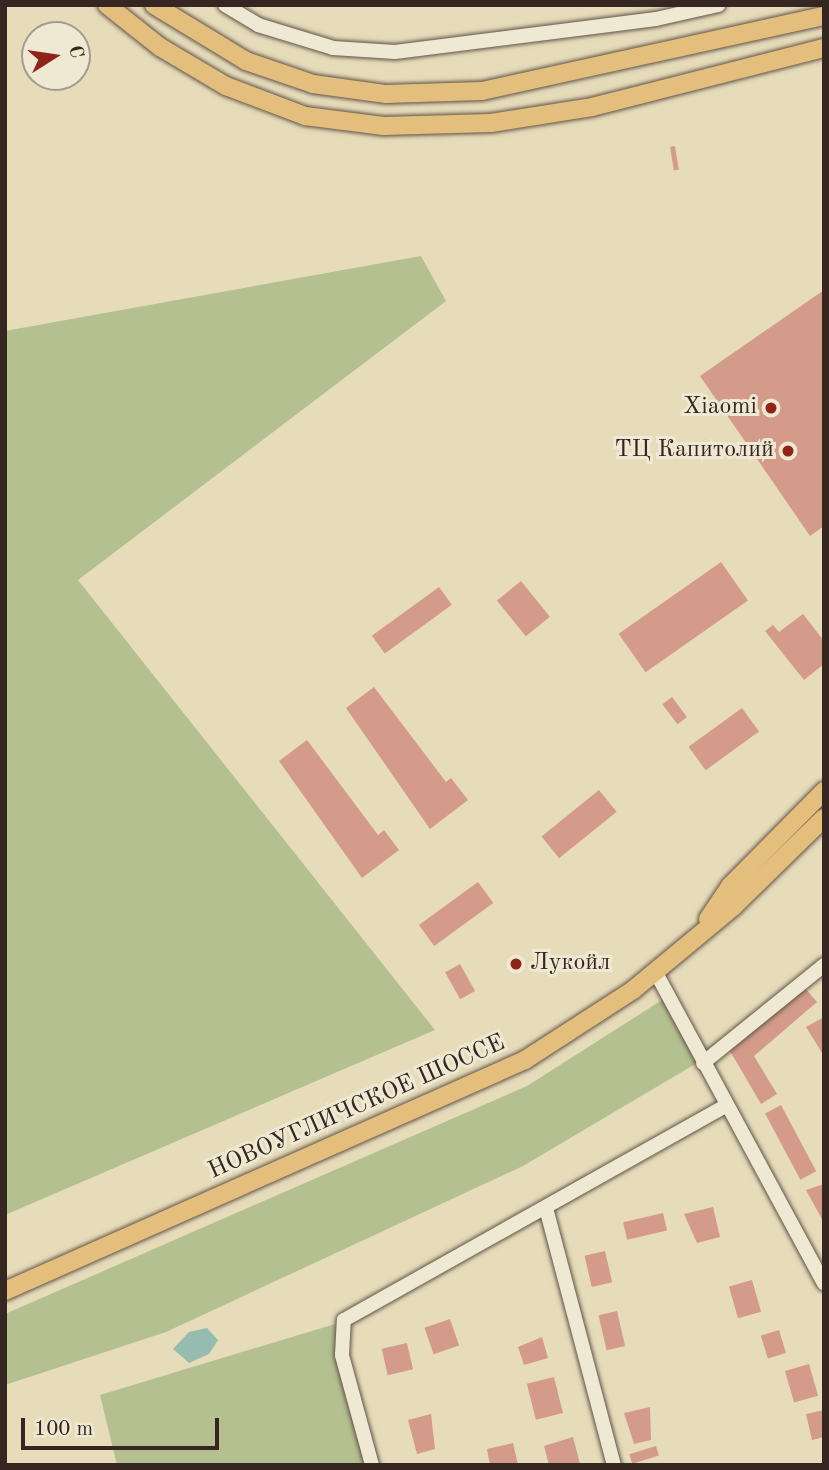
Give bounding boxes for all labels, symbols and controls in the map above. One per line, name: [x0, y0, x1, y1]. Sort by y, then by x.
north arrow: [21, 21, 91, 91]
text: С: [64, 44, 86, 60]
place label: Xiaomi: [683, 394, 757, 422]
marker: Xiaomi: [763, 400, 779, 416]
place label: ТЦ Капитолий: [614, 437, 774, 465]
marker: ТЦ Капитолий: [780, 443, 796, 459]
place label: Лукойл: [530, 950, 610, 978]
marker: Лукойл: [508, 956, 524, 972]
street label: НОВОУГЛИЧСКОЕ ШОССЕ: [204, 1029, 510, 1187]
scale bar: [24, 1404, 222, 1448]
text: 100 m: [34, 1419, 93, 1440]

